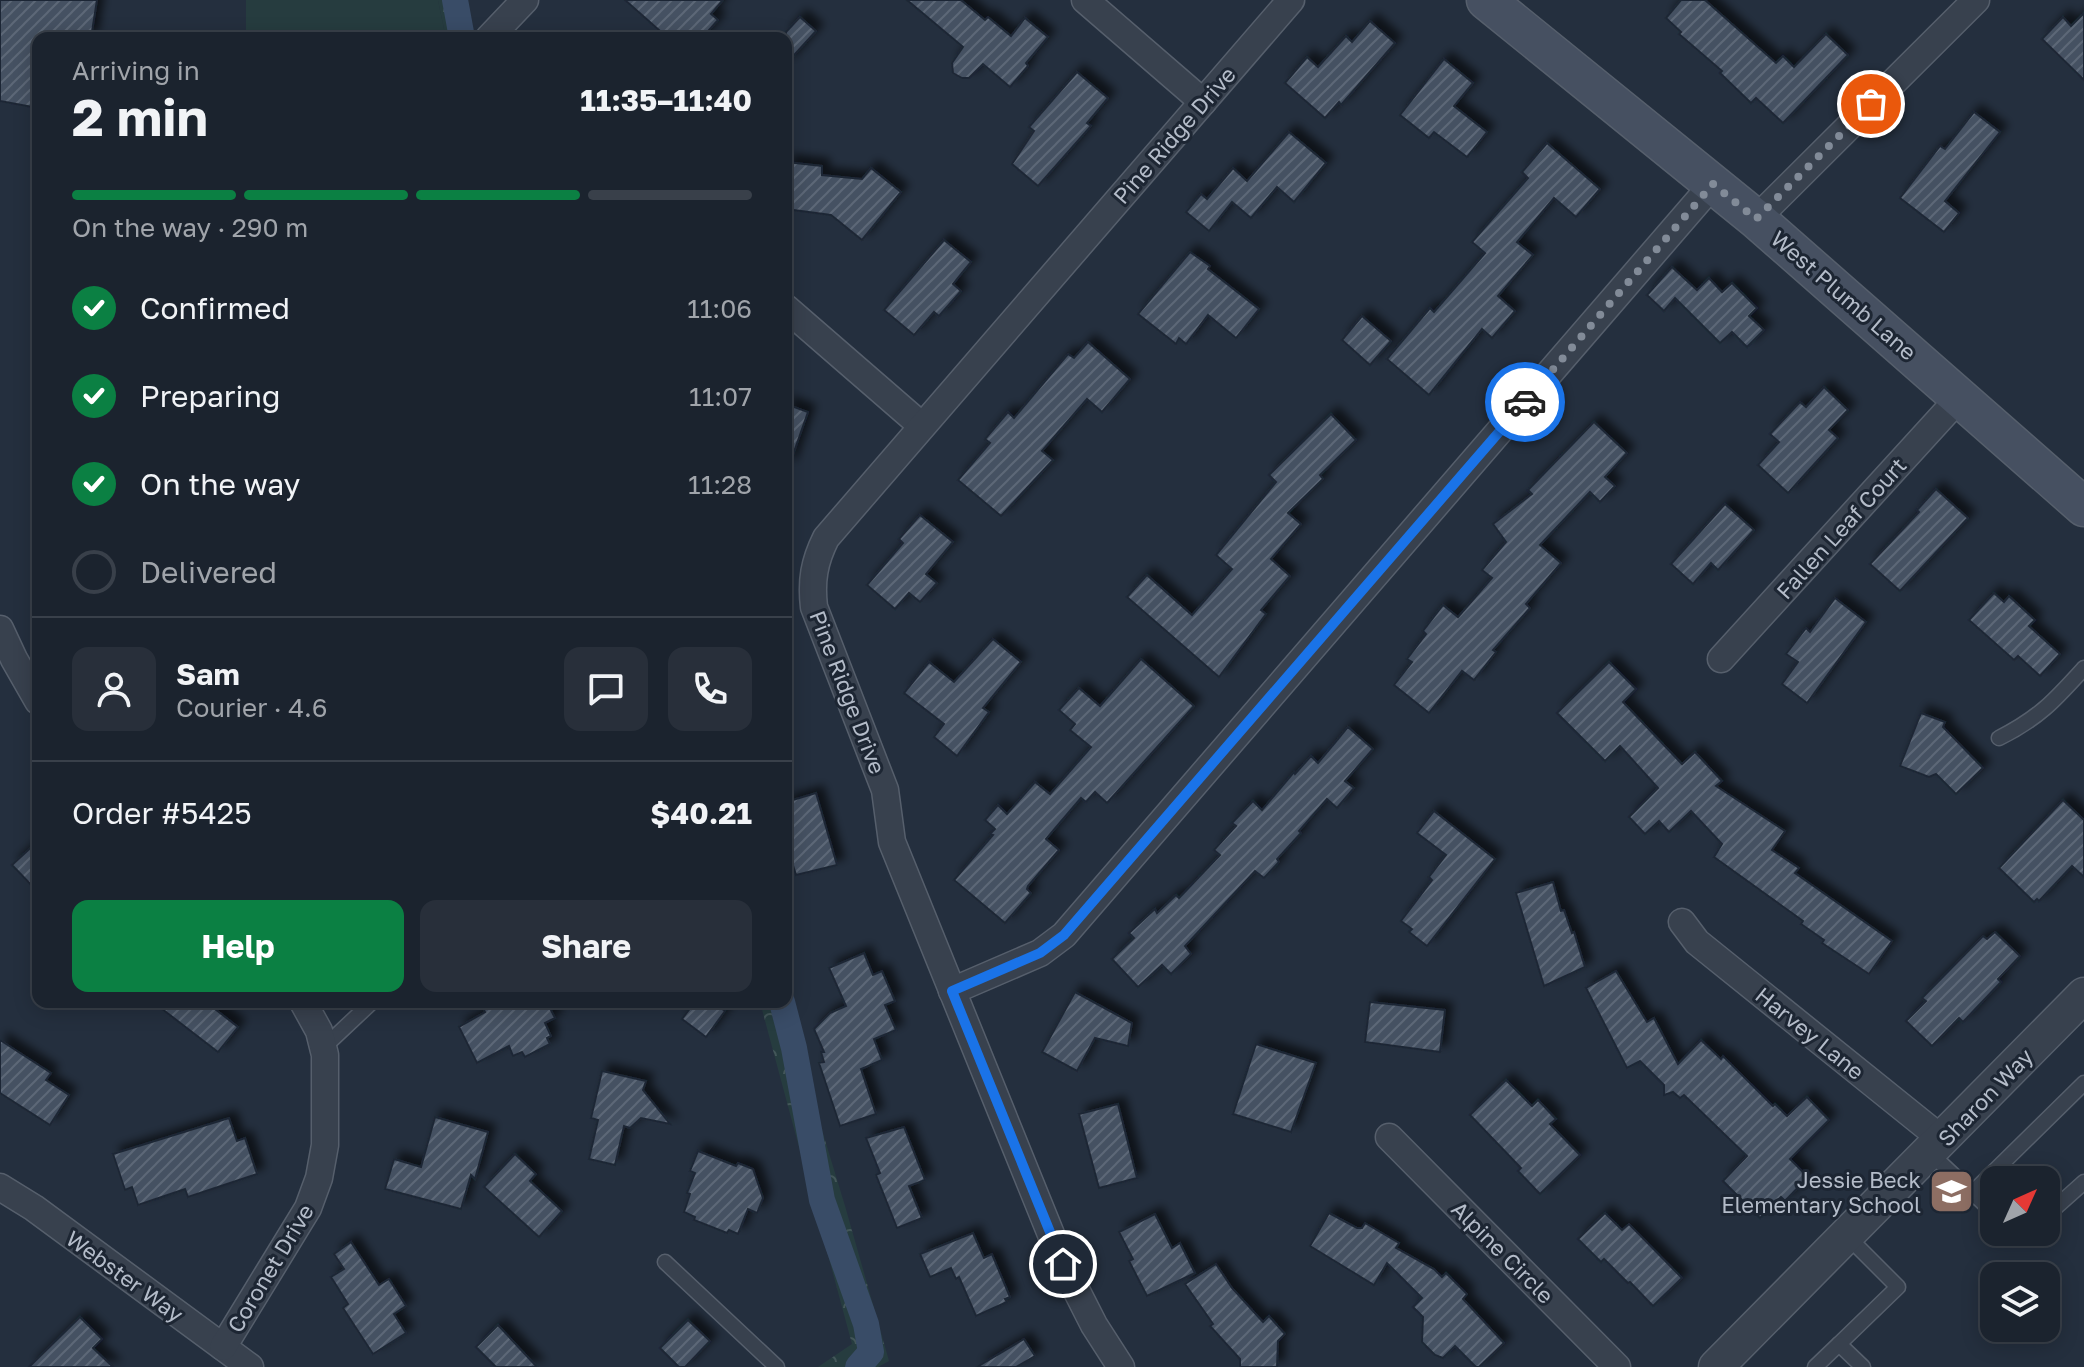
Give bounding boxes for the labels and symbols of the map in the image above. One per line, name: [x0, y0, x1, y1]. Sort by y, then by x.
street label: Pine Ridge Drive: [1107, 61, 1241, 209]
pin: [1837, 70, 1905, 138]
street label: West Plumb Lane: [1766, 225, 1922, 365]
courier: [1485, 362, 1565, 442]
street label: Fallen Leaf Court: [1770, 452, 1912, 604]
street label: Pine Ridge Drive: [804, 607, 892, 777]
street label: Harvey Lane: [1750, 981, 1870, 1085]
street label: Sharon Way: [1932, 1043, 2038, 1151]
place label: Jessie Beck Elementary School: [1721, 1166, 1921, 1218]
north arrow: [1980, 1166, 2060, 1246]
school or university icon: Jessie Beck Elementary School: [1928, 1168, 1976, 1216]
street label: Alpine Circle: [1446, 1195, 1560, 1309]
street label: Coronet Drive: [221, 1199, 319, 1337]
street label: Webster Way: [61, 1224, 189, 1328]
pin: [1029, 1230, 1097, 1298]

